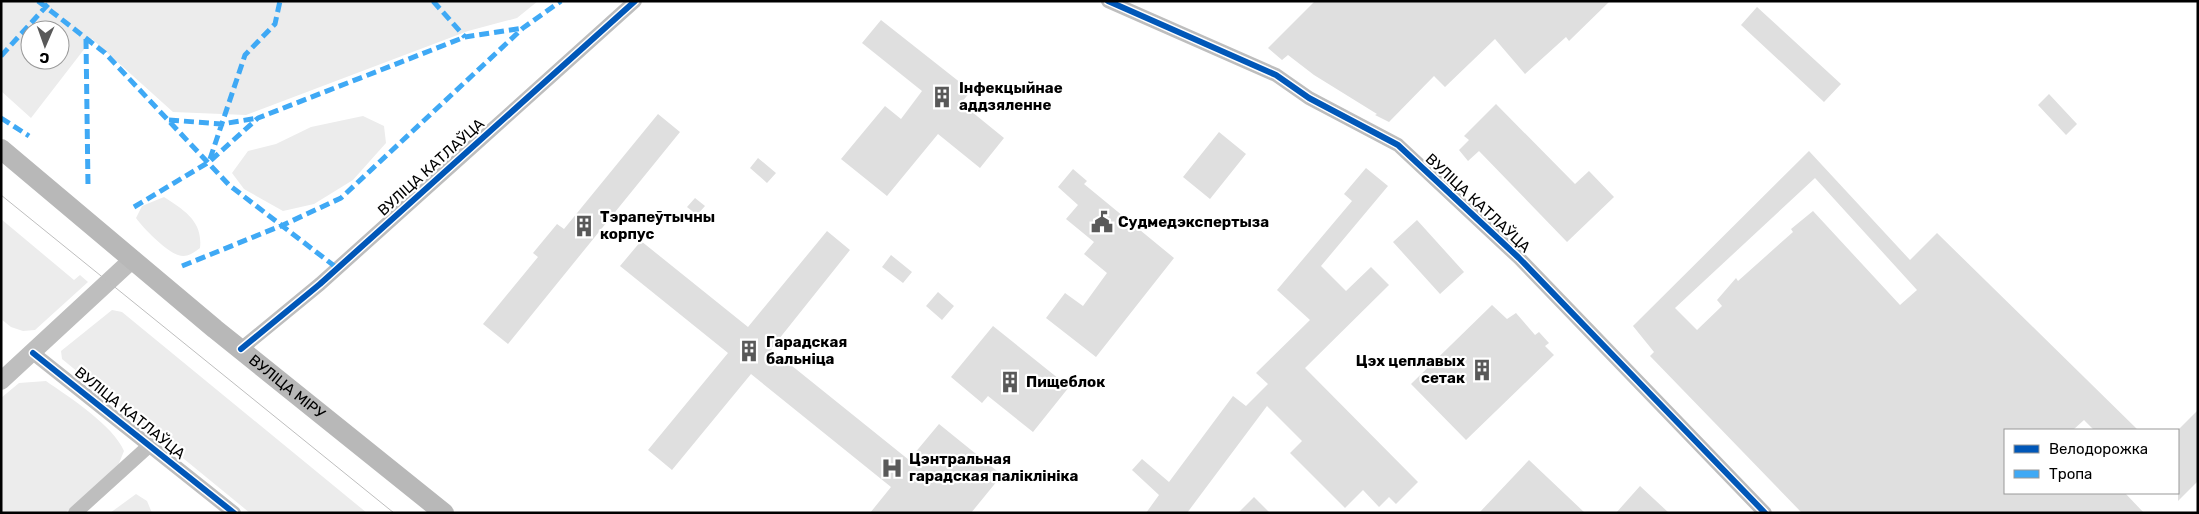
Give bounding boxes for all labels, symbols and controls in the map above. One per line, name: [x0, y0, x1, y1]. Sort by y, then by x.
north arrow: [20, 20, 70, 70]
text: С: [39, 49, 50, 66]
place label: Інфекцыйнае аддзяленне: [959, 79, 1063, 114]
building icon: Інфекцыйнае аддзяленне: [929, 84, 955, 110]
street label: ВУЛІЦА КАТЛАЎЦА: [374, 115, 488, 219]
street label: ВУЛІЦА КАТЛАЎЦА: [1422, 150, 1534, 256]
place label: Тэрапеўтычны корпус: [600, 208, 715, 243]
public building icon: Судмедэкспертыза: [1089, 209, 1115, 235]
building icon: Тэрапеўтычны корпус: [571, 213, 597, 239]
place label: Судмедэкспертыза: [1118, 213, 1269, 231]
place label: Гарадская бальніца: [766, 333, 847, 368]
building icon: Гарадская бальніца: [736, 338, 762, 364]
street label: ВУЛІЦА МІРУ: [245, 351, 329, 423]
place label: Цэх цеплавых сетак: [1356, 352, 1465, 387]
building icon: Цэх цеплавых сетак: [1469, 357, 1495, 383]
street label: ВУЛІЦА КАТЛАЎЦА: [71, 363, 189, 463]
building icon: Пищеблок: [997, 369, 1023, 395]
place label: Пищеблок: [1026, 373, 1105, 391]
legend: [2004, 429, 2179, 494]
text: Велодорожка: [2049, 440, 2148, 458]
place label: Цэнтральная гарадская паліклініка: [909, 450, 1079, 485]
hospital icon: Цэнтральная гарадская паліклініка: [879, 455, 905, 481]
text: Тропа: [2049, 465, 2092, 483]

